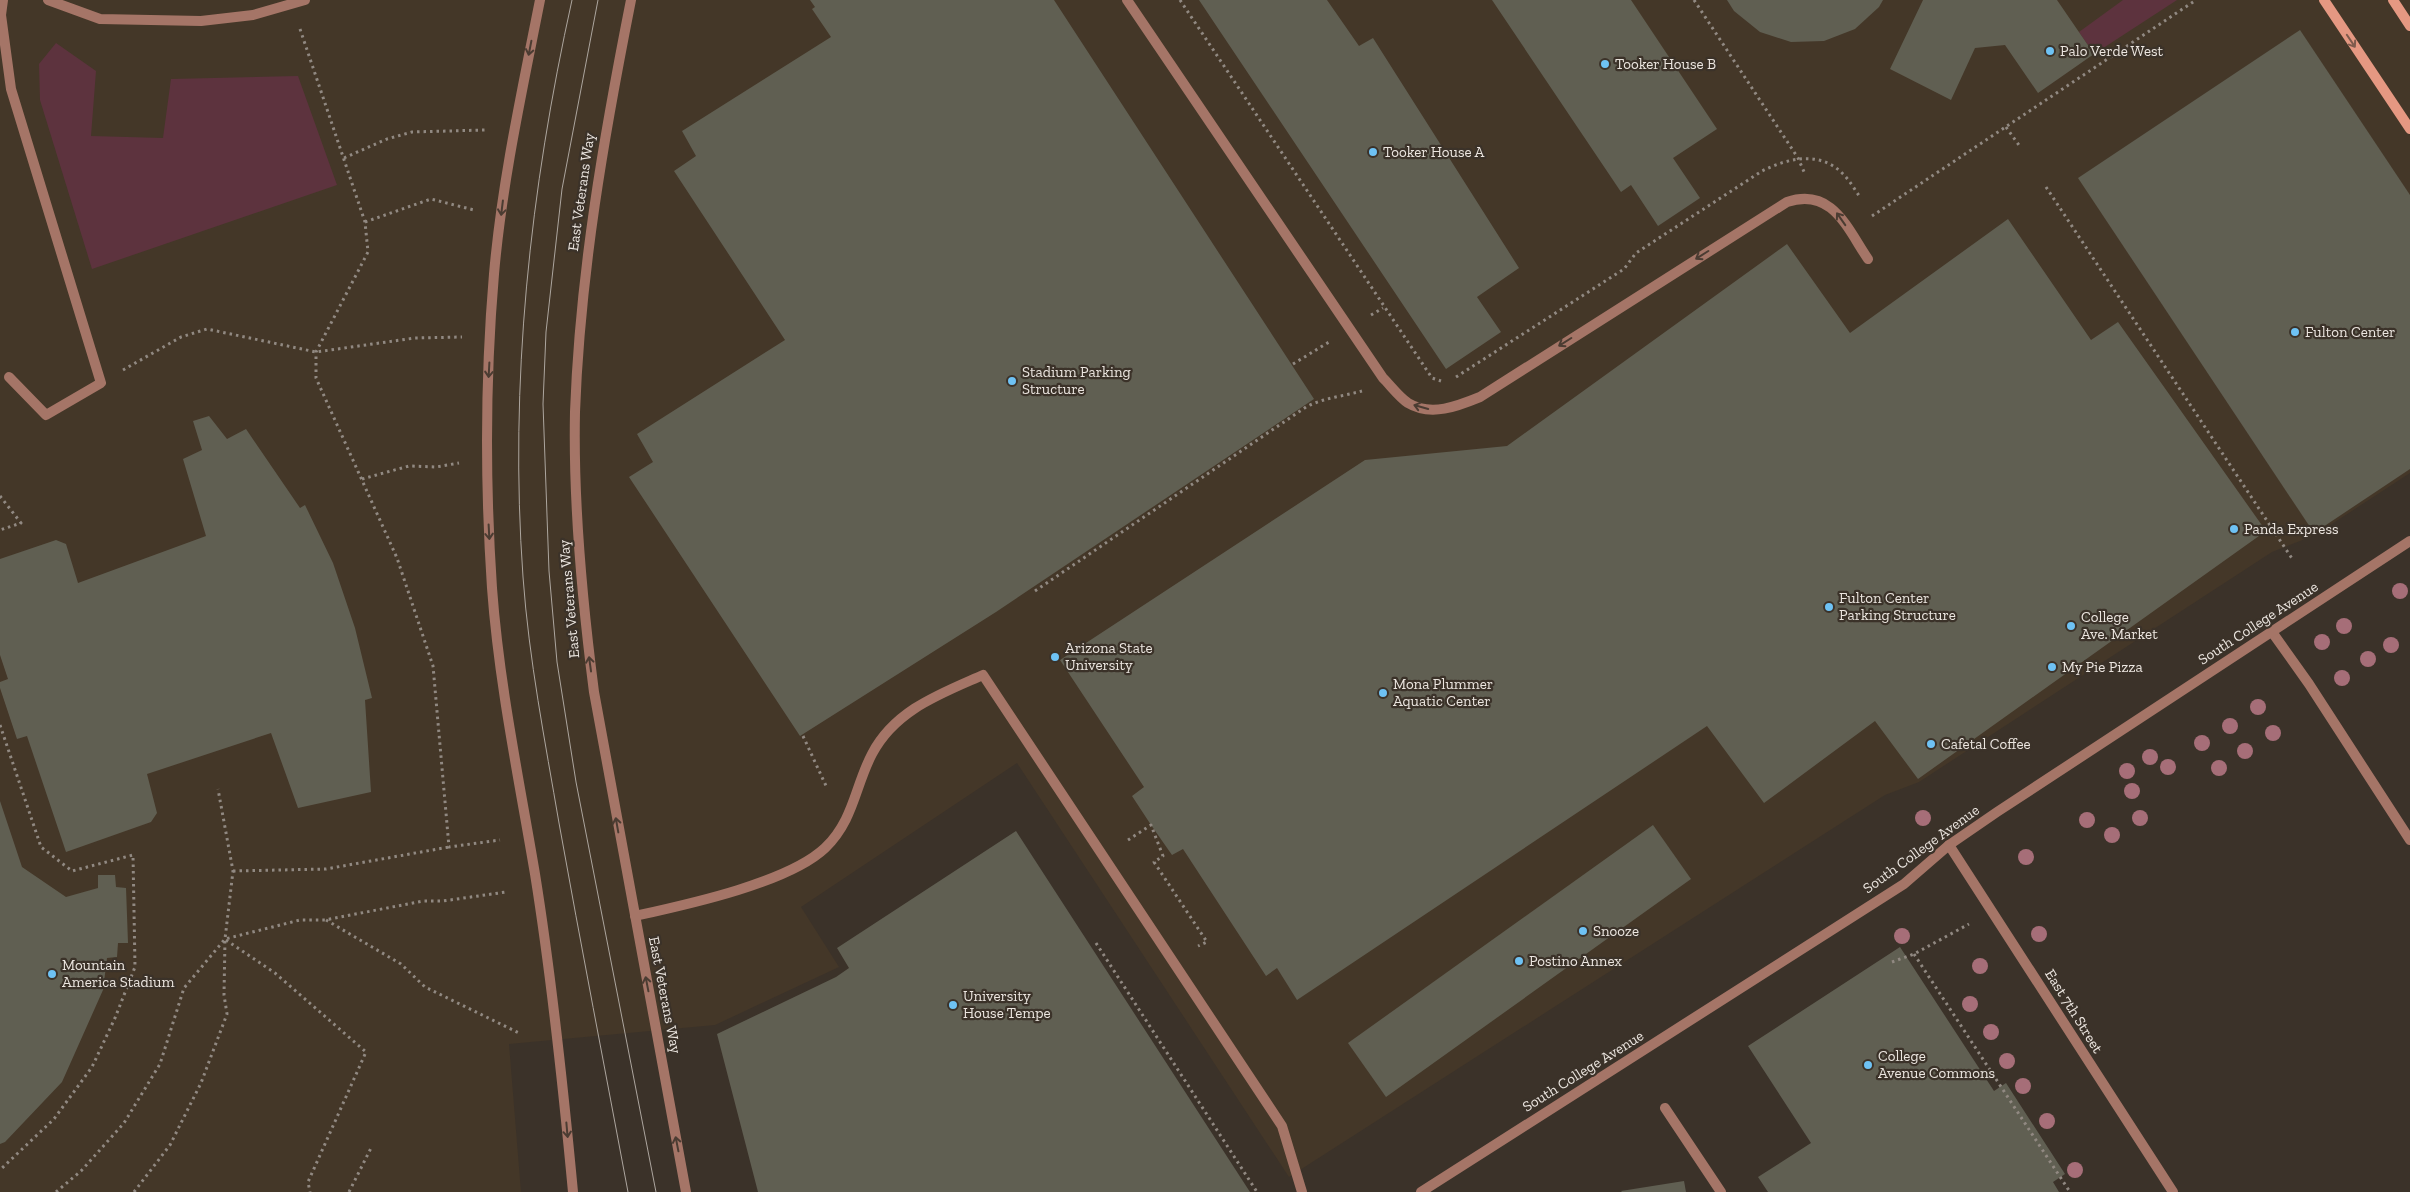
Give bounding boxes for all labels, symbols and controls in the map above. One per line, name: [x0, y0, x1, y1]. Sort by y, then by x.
one-way arrow: [2346, 33, 2356, 47]
one-way arrow: [525, 39, 535, 55]
place label: Palo Verde West: [2060, 42, 2164, 60]
marker: Palo Verde West: [2044, 45, 2056, 57]
place label: Tooker House B: [1615, 55, 1716, 73]
marker: Tooker House B: [1599, 58, 1611, 70]
street label: East Veterans Way: [564, 131, 598, 252]
place label: Tooker House A: [1383, 143, 1484, 161]
marker: Tooker House A: [1367, 146, 1379, 158]
one-way arrow: [497, 199, 507, 215]
one-way arrow: [1836, 212, 1846, 226]
one-way arrow: [1696, 251, 1710, 261]
place label: Fulton Center: [2305, 323, 2395, 341]
marker: Fulton Center: [2289, 326, 2301, 338]
one-way arrow: [1558, 337, 1572, 348]
one-way arrow: [484, 361, 493, 377]
place label: Stadium Parking Structure: [1022, 363, 1131, 398]
marker: Stadium Parking Structure: [1006, 375, 1018, 387]
one-way arrow: [1413, 401, 1429, 411]
place label: Panda Express: [2244, 520, 2339, 538]
marker: Panda Express: [2228, 523, 2240, 535]
one-way arrow: [485, 524, 494, 540]
street label: East Veterans Way: [555, 539, 583, 659]
street label: South College Avenue: [2195, 577, 2321, 669]
place label: Fulton Center Parking Structure: [1839, 589, 1956, 624]
marker: Fulton Center Parking Structure: [1823, 601, 1835, 613]
place label: College Ave. Market: [2081, 608, 2158, 643]
marker: College Ave. Market: [2065, 620, 2077, 632]
place label: Arizona State University: [1065, 639, 1153, 674]
marker: Arizona State University: [1049, 651, 1061, 663]
one-way arrow: [585, 657, 595, 673]
place label: My Pie Pizza: [2062, 658, 2143, 676]
marker: My Pie Pizza: [2046, 661, 2058, 673]
place label: Mona Plummer Aquatic Center: [1393, 675, 1493, 710]
marker: Mona Plummer Aquatic Center: [1377, 687, 1389, 699]
place label: Cafetal Coffee: [1941, 735, 2030, 753]
marker: Cafetal Coffee: [1925, 738, 1937, 750]
street label: South College Avenue: [1859, 801, 1983, 897]
one-way arrow: [612, 817, 622, 833]
place label: Snooze: [1593, 922, 1639, 940]
marker: Snooze: [1577, 925, 1589, 937]
street label: East Veterans Way: [645, 935, 685, 1055]
place label: Postino Annex: [1529, 952, 1622, 970]
marker: Postino Annex: [1513, 955, 1525, 967]
place label: Mountain America Stadium: [62, 956, 174, 991]
street label: East 7th Street: [2041, 966, 2107, 1057]
marker: Mountain America Stadium: [46, 968, 58, 980]
one-way arrow: [642, 977, 652, 993]
place label: University House Tempe: [963, 987, 1050, 1022]
marker: University House Tempe: [947, 999, 959, 1011]
street label: South College Avenue: [1519, 1026, 1647, 1116]
place label: College Avenue Commons: [1878, 1047, 1995, 1082]
marker: College Avenue Commons: [1862, 1059, 1874, 1071]
one-way arrow: [563, 1121, 572, 1137]
one-way arrow: [672, 1136, 682, 1152]

